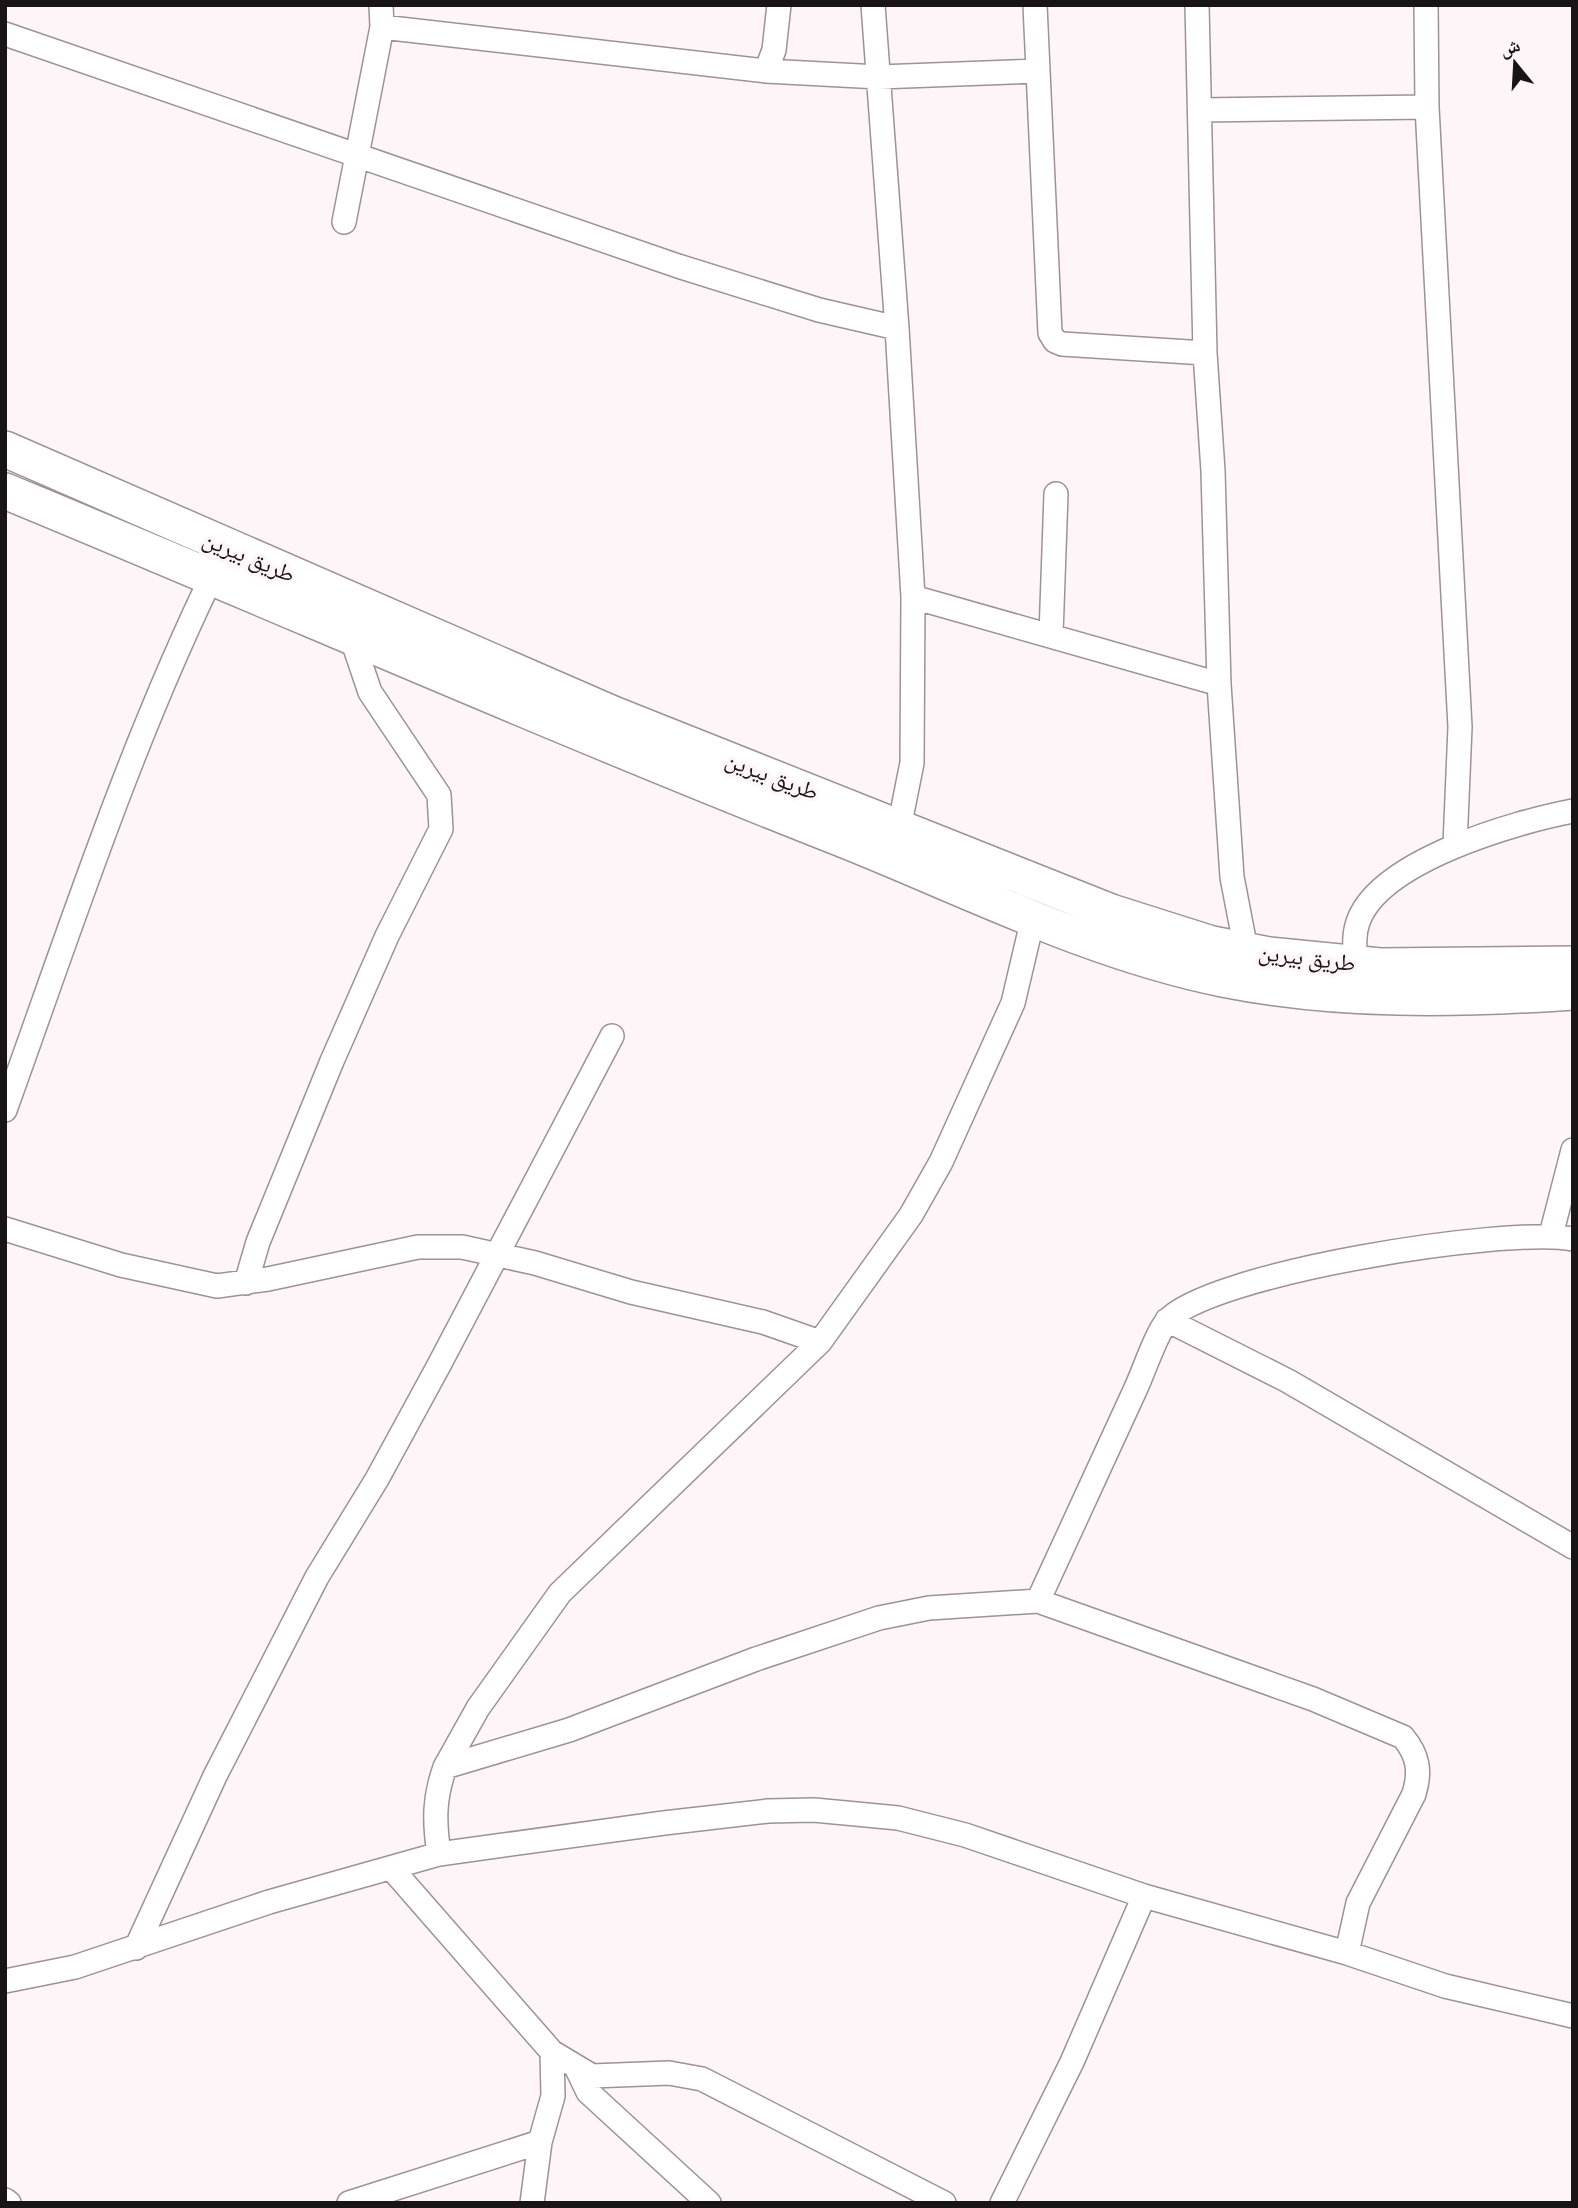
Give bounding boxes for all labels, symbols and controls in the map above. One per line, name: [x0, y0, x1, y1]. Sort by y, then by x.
north arrow: [1480, 28, 1550, 98]
text: ش: [1497, 33, 1523, 61]
street label: طريق بيرين: [199, 525, 299, 589]
street label: طريق بيرين: [722, 746, 822, 806]
street label: طريق بيرين: [1257, 939, 1357, 977]

